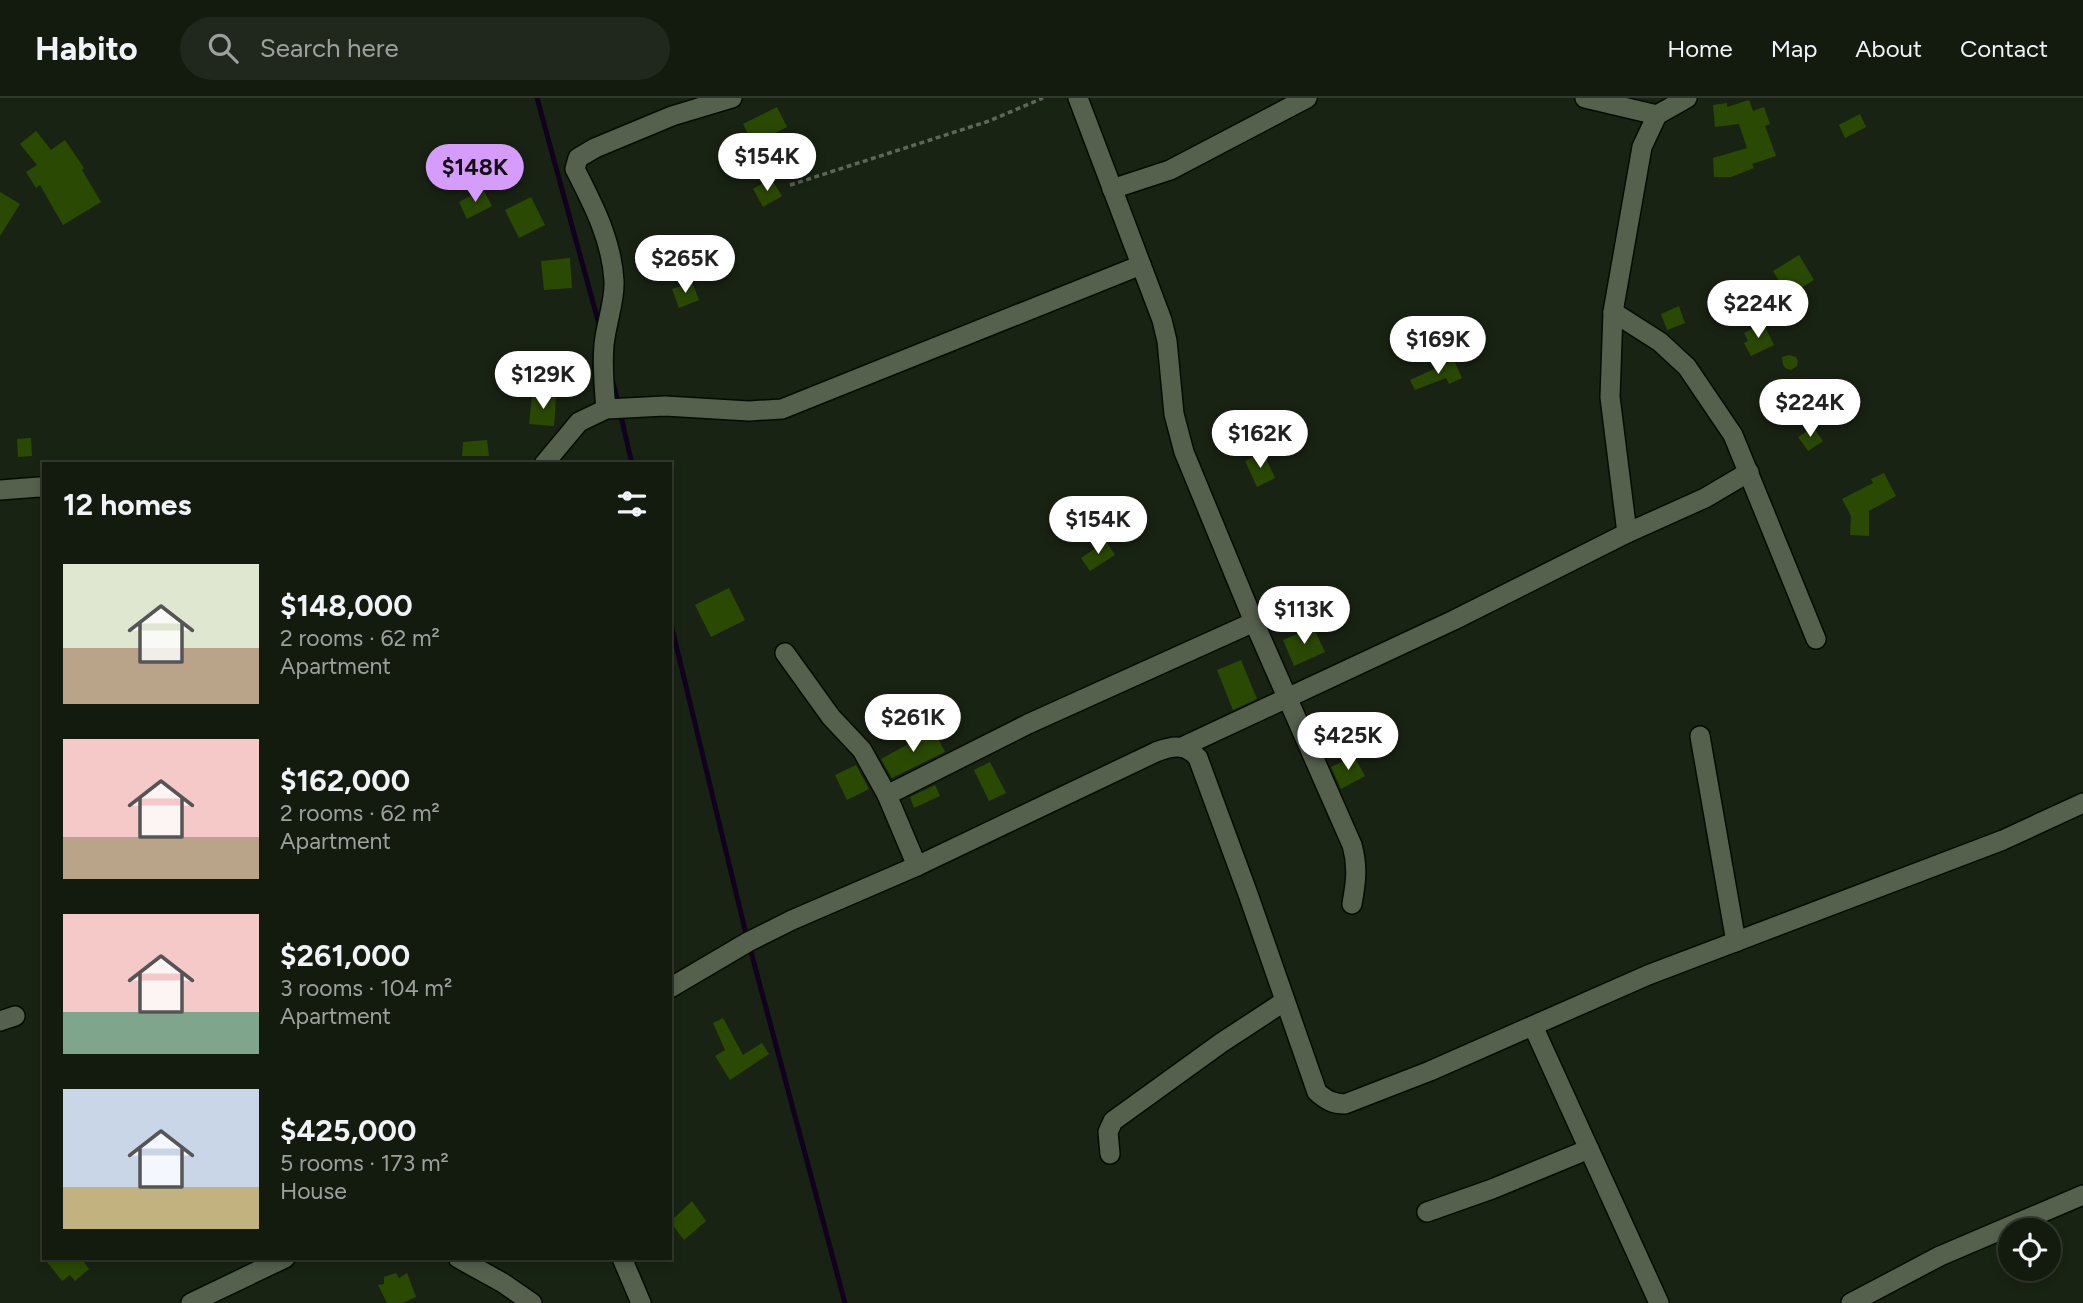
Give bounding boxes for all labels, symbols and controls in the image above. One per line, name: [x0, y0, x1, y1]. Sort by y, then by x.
search box: [180, 17, 670, 80]
text: Habito: [35, 29, 138, 68]
icon: search: [204, 29, 242, 67]
text: Search here: [260, 32, 399, 64]
text: Home: [1667, 34, 1733, 63]
text: Map: [1771, 34, 1817, 63]
text: About: [1855, 34, 1922, 63]
text: Contact: [1960, 34, 2048, 63]
pin: $154K: [718, 134, 816, 193]
text: $154K: [734, 142, 800, 170]
pin: $148K: [426, 144, 524, 204]
text: $148K: [442, 153, 508, 181]
pin: $265K: [636, 236, 734, 295]
text: $265K: [651, 244, 719, 272]
pin: $224K: [1709, 280, 1807, 340]
text: $224K: [1723, 289, 1793, 317]
pin: $169K: [1389, 316, 1487, 376]
text: $169K: [1406, 325, 1470, 353]
pin: $129K: [494, 352, 592, 411]
text: $129K: [511, 360, 575, 388]
pin: $224K: [1761, 380, 1859, 439]
text: $224K: [1775, 388, 1845, 416]
pin: $162K: [1211, 410, 1309, 470]
text: $162K: [1228, 419, 1292, 447]
icon: filters: [613, 485, 651, 523]
text: 12 homes: [63, 486, 191, 523]
pin: $154K: [1049, 496, 1147, 556]
text: $154K: [1065, 505, 1131, 533]
text: $148,000: [280, 587, 413, 624]
pin: $113K: [1255, 587, 1353, 646]
icon: home: [119, 592, 203, 676]
text: $113K: [1274, 595, 1334, 623]
text: 2 rooms · 62 m²: [280, 624, 440, 652]
text: Apartment: [280, 652, 391, 680]
pin: $261K: [864, 694, 962, 754]
text: $261K: [881, 703, 945, 731]
pin: $425K: [1299, 712, 1397, 772]
text: $425K: [1313, 721, 1383, 749]
text: $162,000: [280, 762, 410, 799]
icon: home: [119, 767, 203, 851]
text: 2 rooms · 62 m²: [280, 799, 440, 827]
text: Apartment: [280, 827, 391, 855]
text: $261,000: [280, 937, 410, 974]
icon: home: [119, 942, 203, 1026]
text: 3 rooms · 104 m²: [280, 974, 452, 1002]
text: Apartment: [280, 1002, 391, 1030]
text: $425,000: [280, 1112, 416, 1149]
icon: home: [119, 1117, 203, 1201]
text: 5 rooms · 173 m²: [280, 1149, 449, 1177]
text: House: [280, 1177, 347, 1205]
map controls: [1998, 1218, 2061, 1281]
button: locate: [1998, 1218, 2061, 1281]

